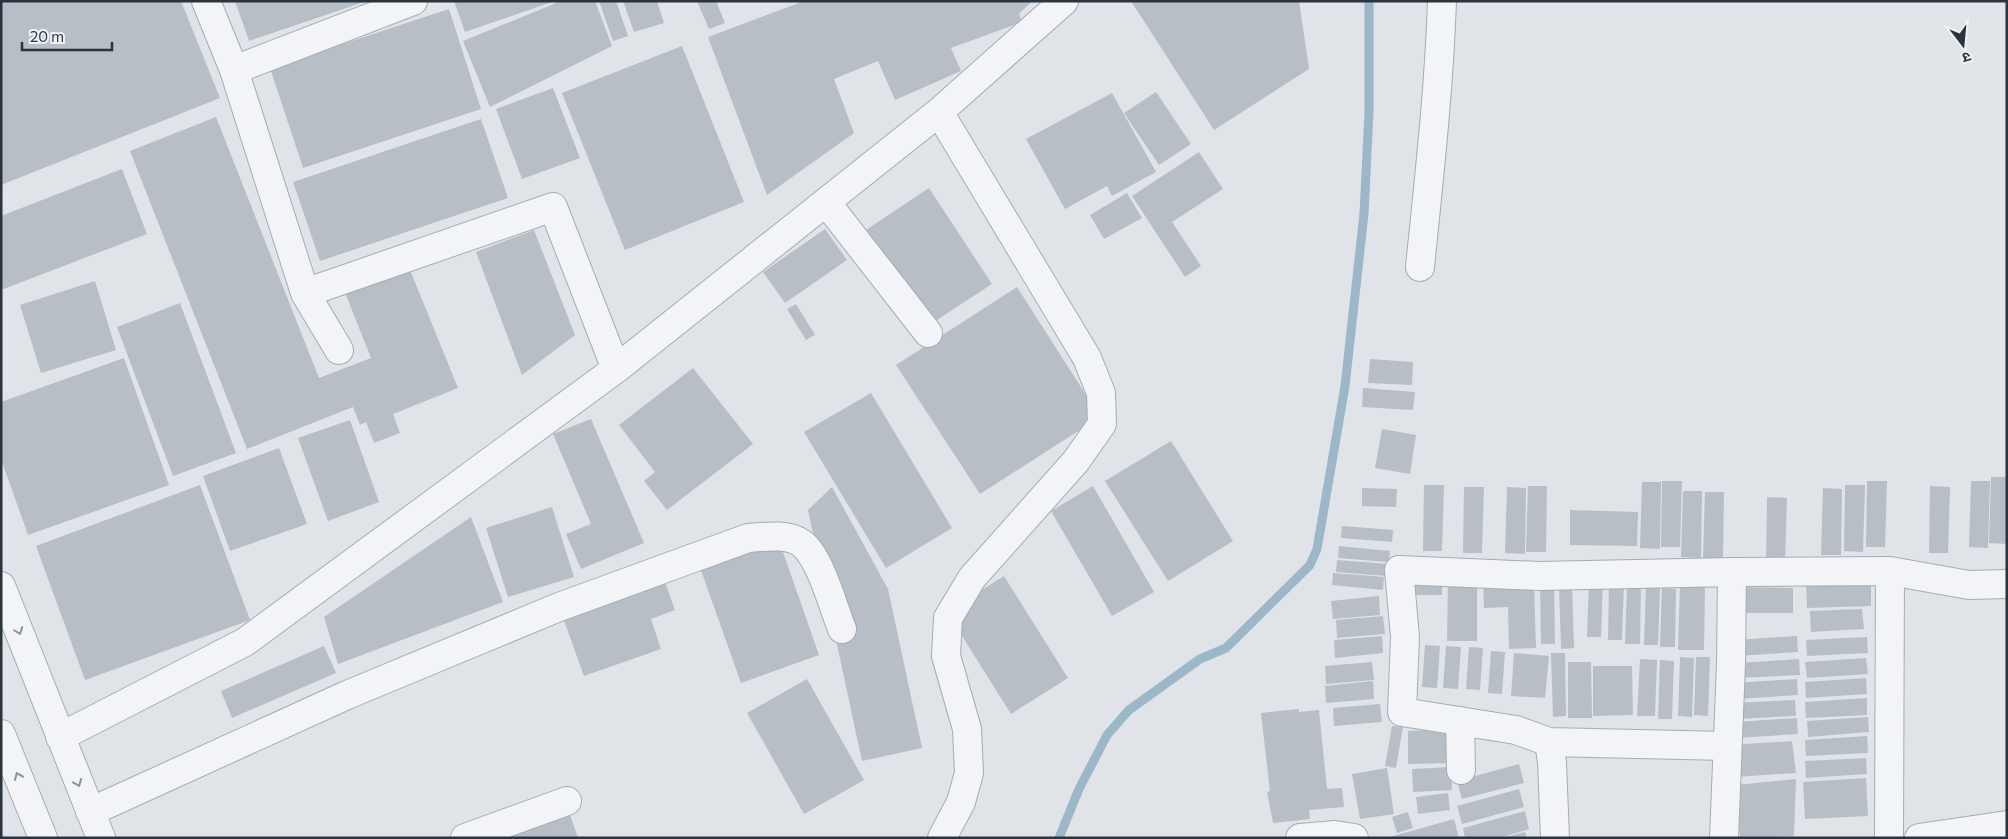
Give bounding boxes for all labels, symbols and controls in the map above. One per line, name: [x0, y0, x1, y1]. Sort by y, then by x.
scale bar: [22, 20, 112, 52]
north arrow: [1938, 20, 1988, 70]
text: 20 m: [30, 27, 64, 45]
text: उ: [1960, 49, 1973, 67]
one-way arrow: [13, 627, 23, 635]
one-way arrow: [14, 773, 24, 781]
one-way arrow: [73, 778, 83, 786]

